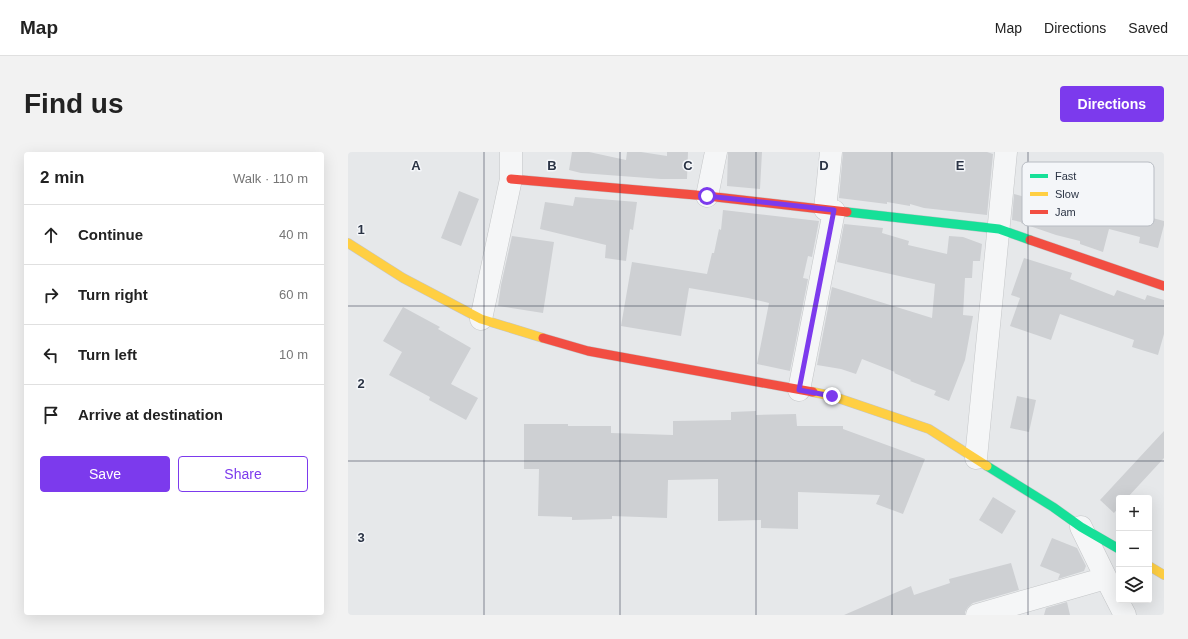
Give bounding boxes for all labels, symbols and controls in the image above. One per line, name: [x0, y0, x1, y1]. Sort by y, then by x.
text: Map: [20, 17, 58, 38]
text: Map: [995, 20, 1022, 36]
text: Directions: [1044, 20, 1106, 36]
text: Saved: [1128, 20, 1168, 36]
button: Directions: [1060, 86, 1164, 122]
text: Find us: [24, 88, 124, 119]
text: A: [411, 158, 421, 173]
text: B: [547, 158, 557, 173]
text: C: [683, 158, 693, 173]
text: D: [819, 158, 829, 173]
text: E: [956, 158, 965, 173]
legend: [1022, 162, 1154, 226]
text: 2 min: [40, 168, 84, 187]
text: Fast: [1055, 170, 1076, 182]
text: Walk · 110 m: [233, 171, 308, 186]
route start: [698, 187, 716, 205]
text: Slow: [1055, 188, 1079, 200]
text: Jam: [1055, 206, 1076, 218]
text: 1: [357, 222, 365, 237]
icon: ahead: [40, 224, 62, 246]
text: Continue: [78, 226, 143, 243]
text: 40 m: [279, 227, 308, 242]
icon: right: [40, 284, 62, 306]
text: Turn right: [78, 286, 148, 303]
text: 60 m: [279, 287, 308, 302]
icon: left: [40, 344, 62, 366]
text: Turn left: [78, 346, 137, 363]
text: 10 m: [279, 347, 308, 362]
text: 2: [357, 376, 365, 391]
route end: [823, 387, 841, 405]
icon: arrive: [40, 404, 62, 426]
text: Arrive at destination: [78, 406, 223, 423]
button: Save: [40, 456, 170, 492]
button: Share: [178, 456, 308, 492]
map controls: [1116, 495, 1152, 603]
button: +: [1116, 495, 1152, 531]
text: 3: [357, 530, 365, 545]
button: −: [1116, 531, 1152, 567]
button: layers: [1116, 567, 1152, 603]

